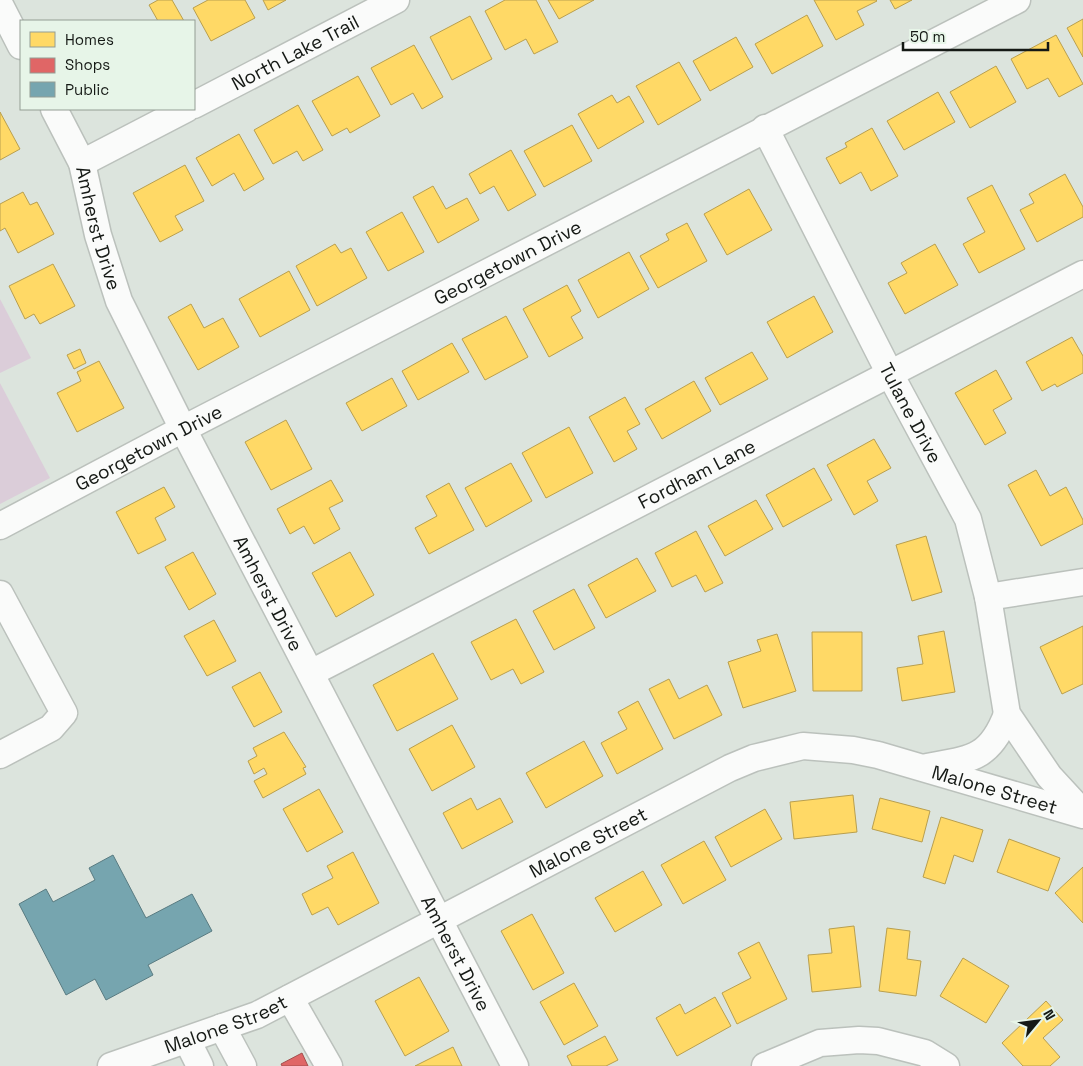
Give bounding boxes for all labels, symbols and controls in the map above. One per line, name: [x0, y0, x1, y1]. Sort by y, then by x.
street label: North Lake Trail: [227, 9, 363, 96]
legend: [20, 20, 195, 110]
scale bar: [903, 20, 1048, 52]
text: 50 m: [910, 27, 945, 46]
text: Homes: [65, 30, 114, 49]
text: Shops: [65, 55, 110, 74]
text: Public: [65, 80, 109, 99]
street label: Amherst Drive: [71, 164, 127, 293]
street label: Georgetown Drive: [429, 214, 586, 310]
street label: Tulane Drive: [874, 358, 948, 467]
street label: Georgetown Drive: [71, 399, 226, 496]
street label: Fordham Lane: [633, 433, 760, 514]
street label: Amherst Drive: [228, 531, 309, 655]
street label: Malone Street: [929, 759, 1060, 819]
street label: Malone Street: [525, 801, 651, 883]
street label: Amherst Drive: [416, 891, 497, 1015]
street label: Malone Street: [161, 989, 291, 1059]
north arrow: [1013, 996, 1063, 1046]
text: N: [1039, 1006, 1060, 1023]

